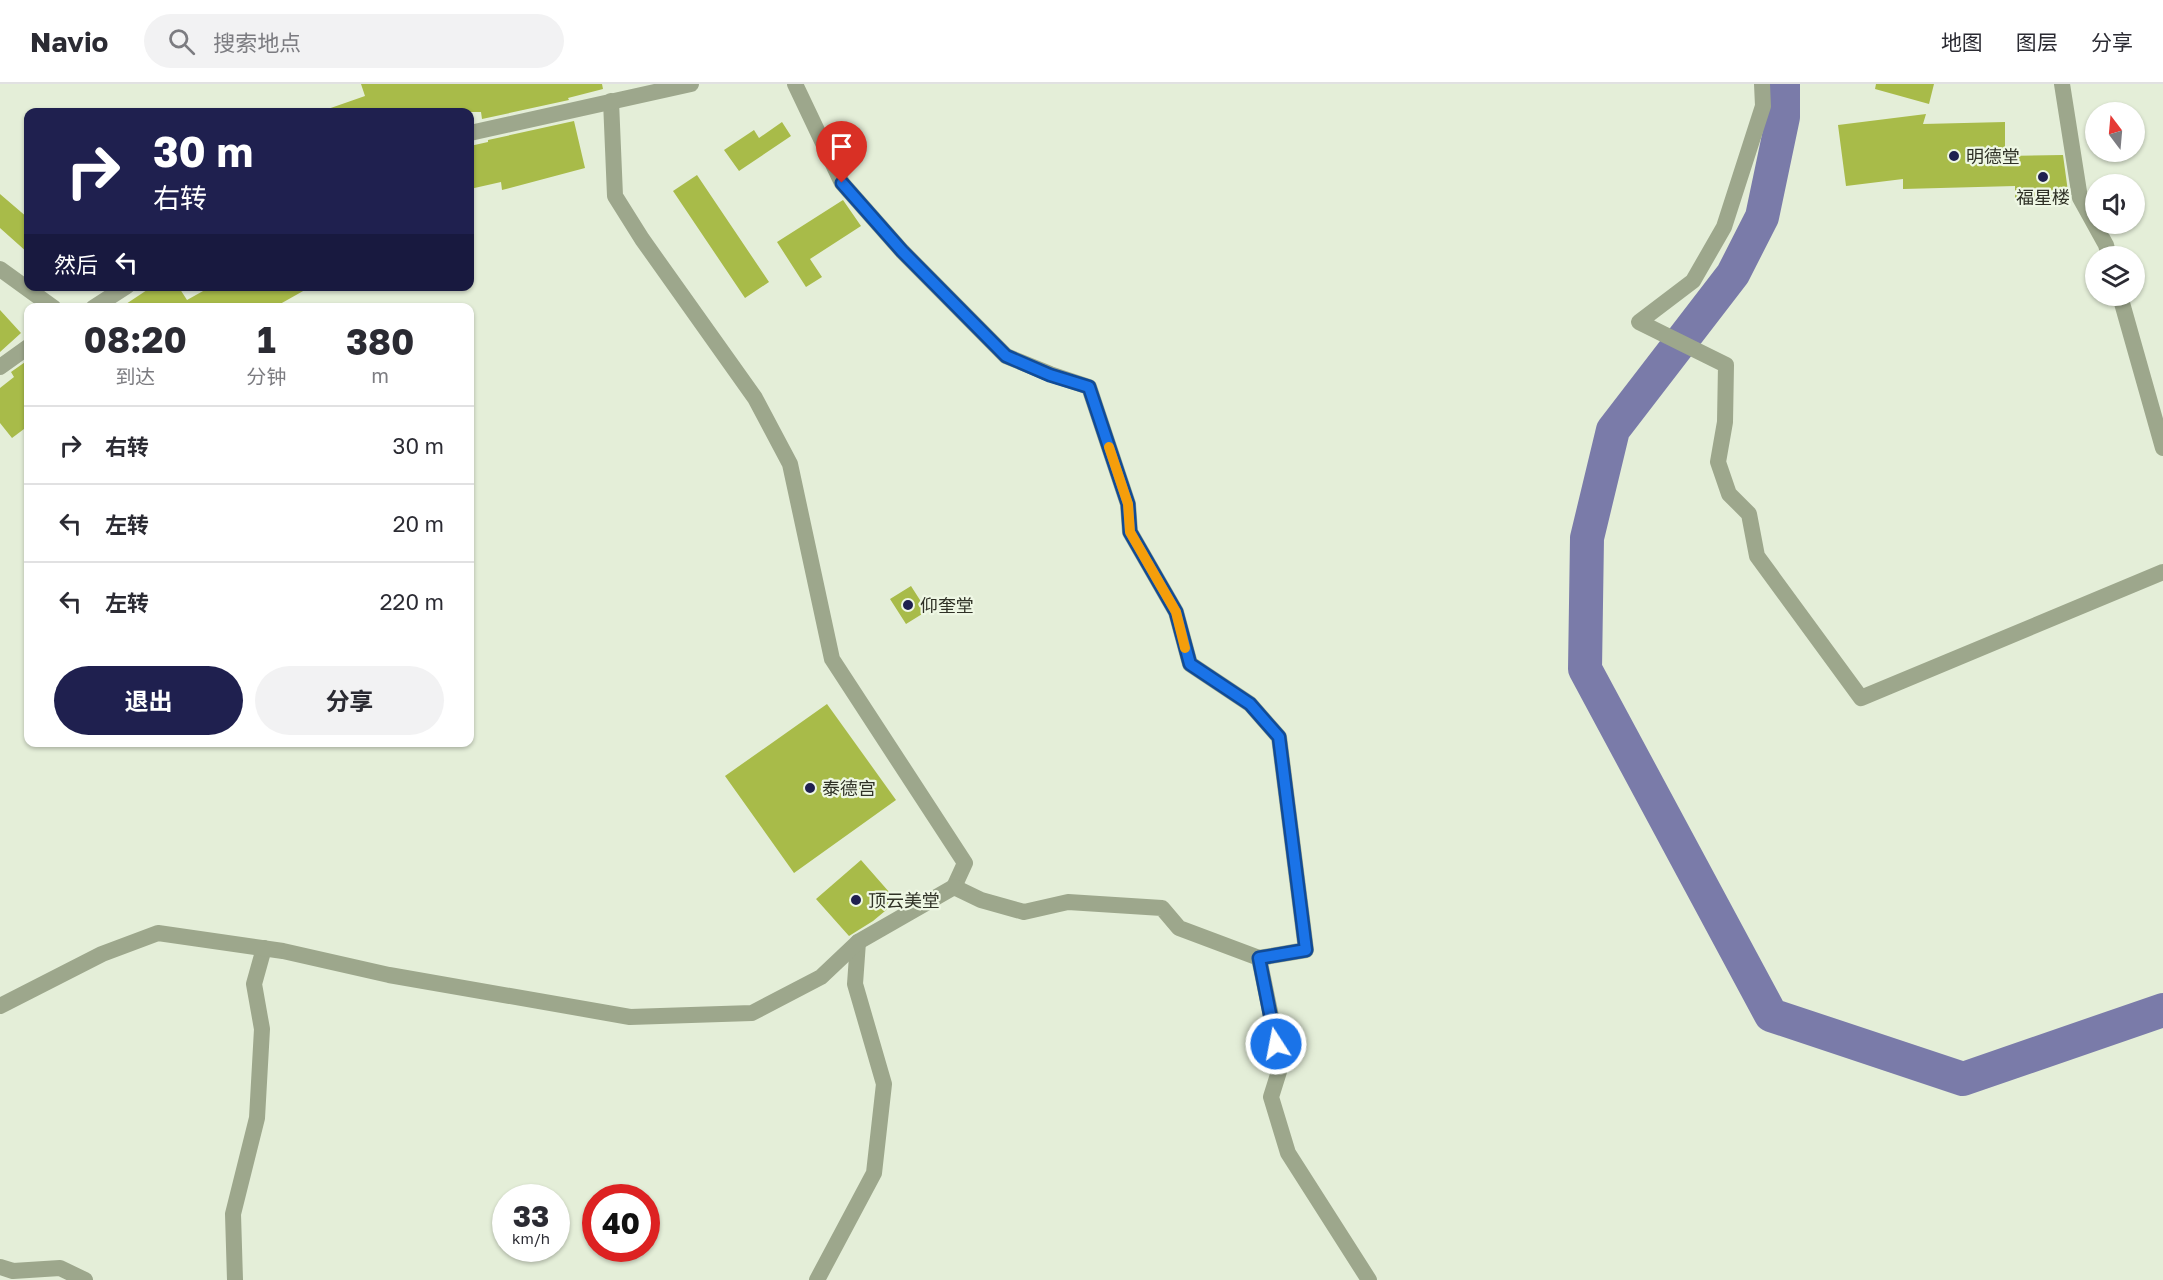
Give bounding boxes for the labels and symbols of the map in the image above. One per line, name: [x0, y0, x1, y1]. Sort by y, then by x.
north arrow: [2085, 102, 2145, 162]
pin: [816, 121, 867, 183]
place label: 明德堂: [1966, 145, 2020, 167]
marker: 明德堂: [1947, 149, 1961, 163]
marker: 福星楼: [2036, 170, 2050, 184]
place label: 福星楼: [2016, 186, 2070, 208]
place label: 仰奎堂: [920, 594, 974, 616]
marker: 仰奎堂: [901, 598, 915, 612]
place label: 泰德宫: [822, 777, 876, 799]
marker: 泰德宫: [803, 781, 817, 795]
place label: 顶云美堂: [868, 889, 940, 911]
marker: 顶云美堂: [849, 893, 863, 907]
position arrow: [1244, 1012, 1308, 1076]
speed limit sign: 40: [582, 1184, 660, 1262]

